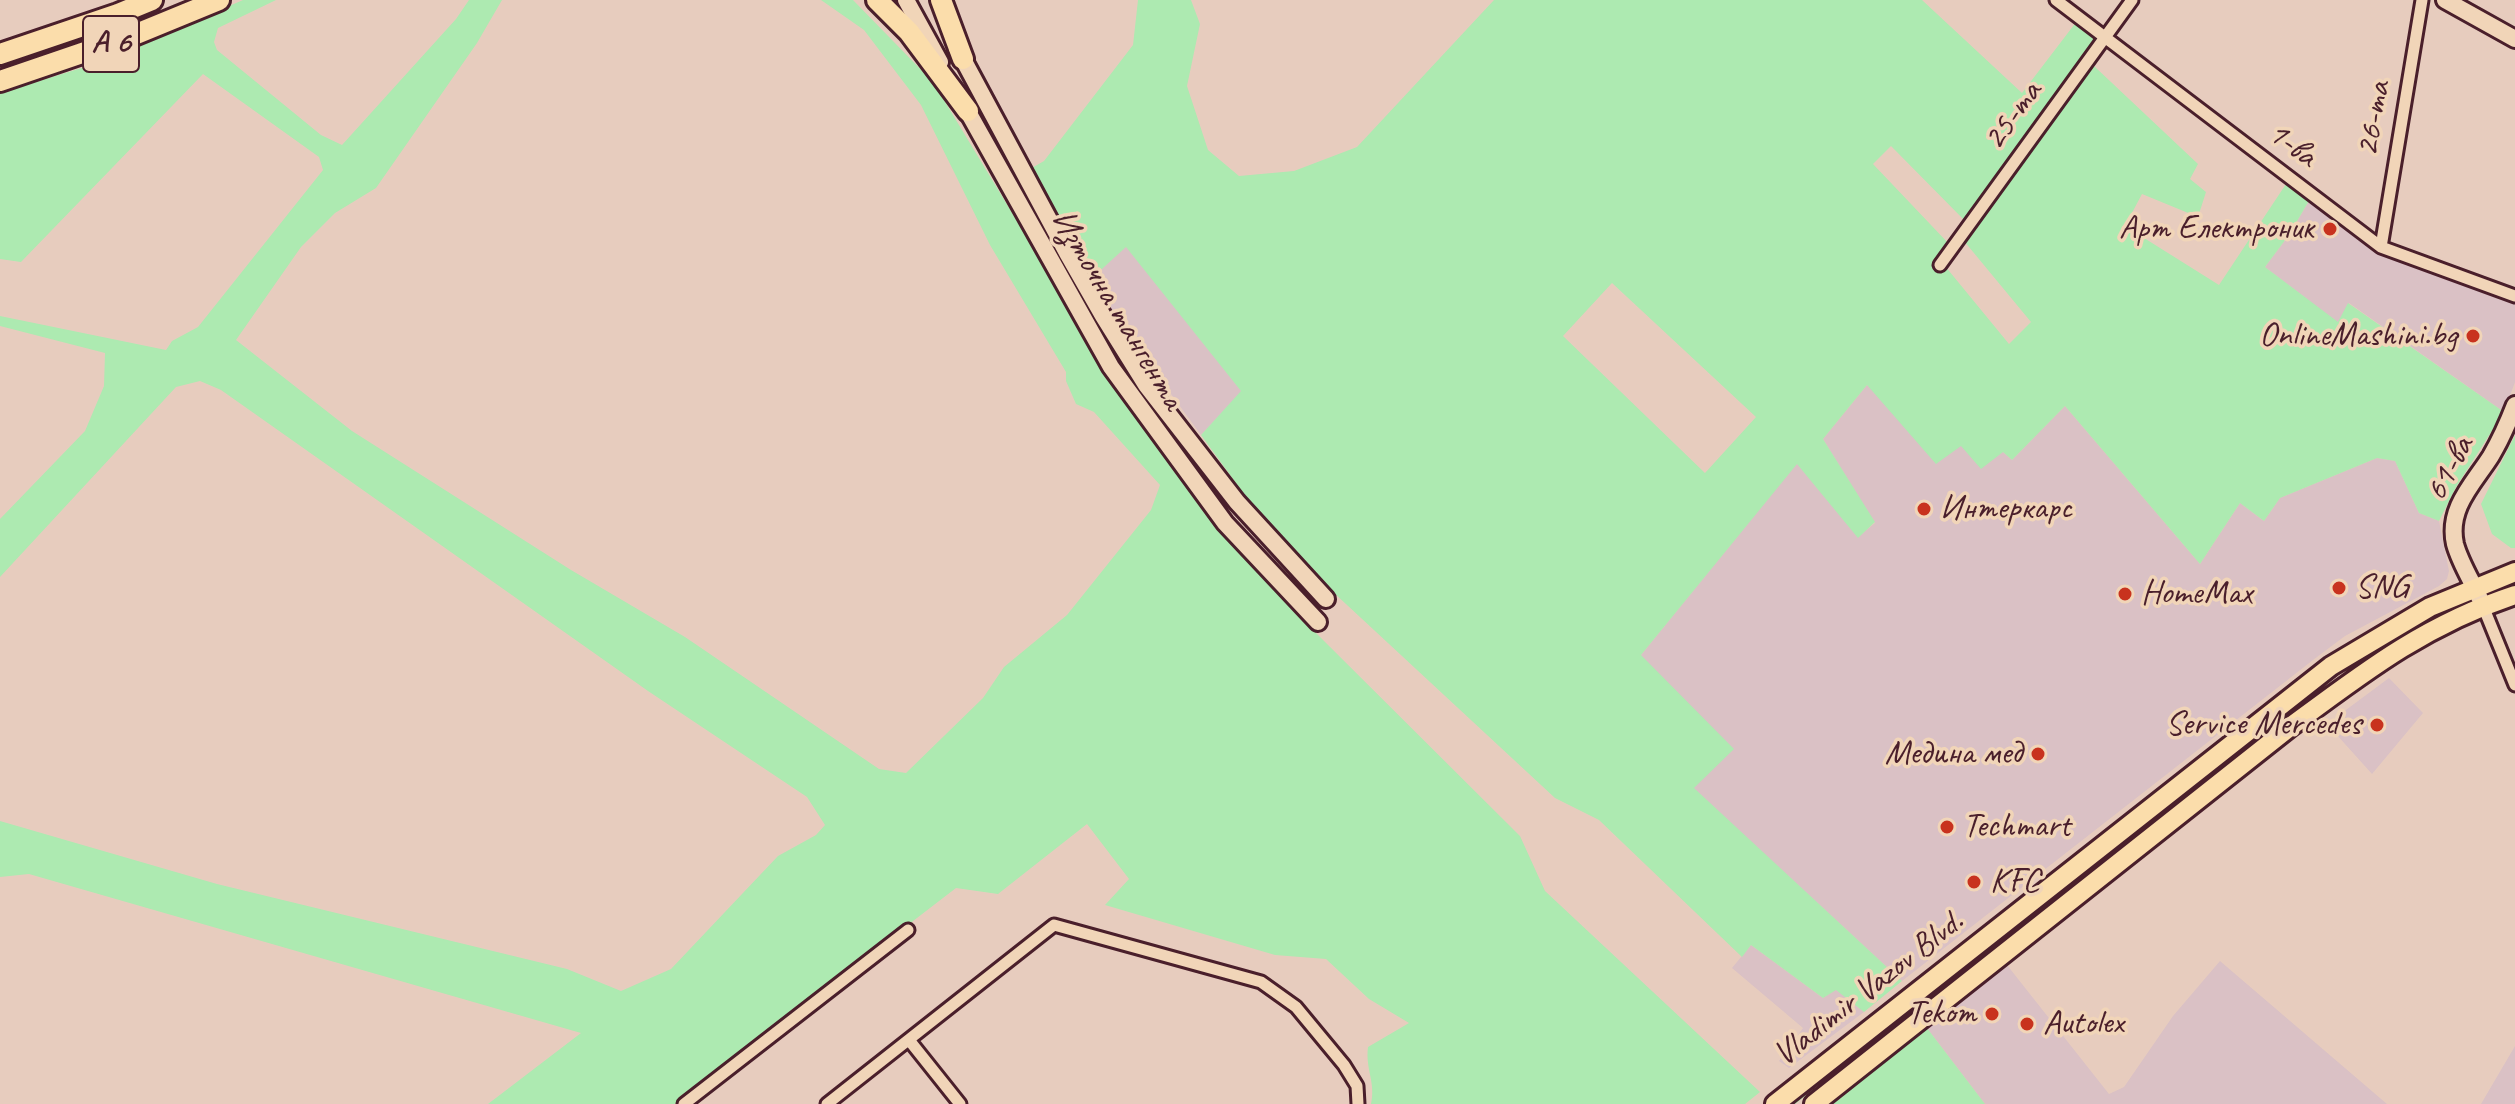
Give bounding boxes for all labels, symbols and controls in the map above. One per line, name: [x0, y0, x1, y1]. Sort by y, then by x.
road number: A 6: [83, 16, 139, 72]
street label: 25-та: [1974, 74, 2052, 158]
street label: 26-та: [2347, 79, 2401, 159]
street label: 1-ва: [2259, 113, 2325, 177]
street label: Източна тангента: [1041, 203, 1193, 417]
place label: Арт Електроник: [2119, 209, 2314, 249]
marker: Арт Електроник: [2321, 220, 2339, 238]
place label: ОnlineMashini.bg: [2259, 316, 2457, 356]
marker: ОnlineMashini.bg: [2464, 327, 2482, 345]
street label: 61-ва: [2416, 430, 2484, 508]
place label: Интеркарс: [1940, 489, 2072, 529]
marker: Интеркарс: [1915, 500, 1933, 518]
place label: SNG: [2355, 568, 2408, 608]
place label: HomeMax: [2141, 574, 2252, 614]
marker: SNG: [2330, 579, 2348, 597]
marker: HomeMax: [2116, 585, 2134, 603]
place label: Service Mercedes: [2166, 705, 2361, 745]
marker: Service Mercedes: [2368, 716, 2386, 734]
place label: Медина мед: [1885, 734, 2022, 774]
marker: Медина мед: [2029, 745, 2047, 763]
place label: Techmart: [1963, 807, 2070, 847]
marker: Techmart: [1938, 818, 1956, 836]
place label: KFC: [1990, 862, 2040, 902]
marker: KFC: [1965, 873, 1983, 891]
street label: Vladimir Vazov Blvd.: [1766, 902, 1972, 1076]
place label: Tekom: [1907, 994, 1976, 1034]
place label: Autolex: [2043, 1004, 2124, 1044]
marker: Tekom: [1983, 1005, 2001, 1023]
marker: Autolex: [2018, 1015, 2036, 1033]

